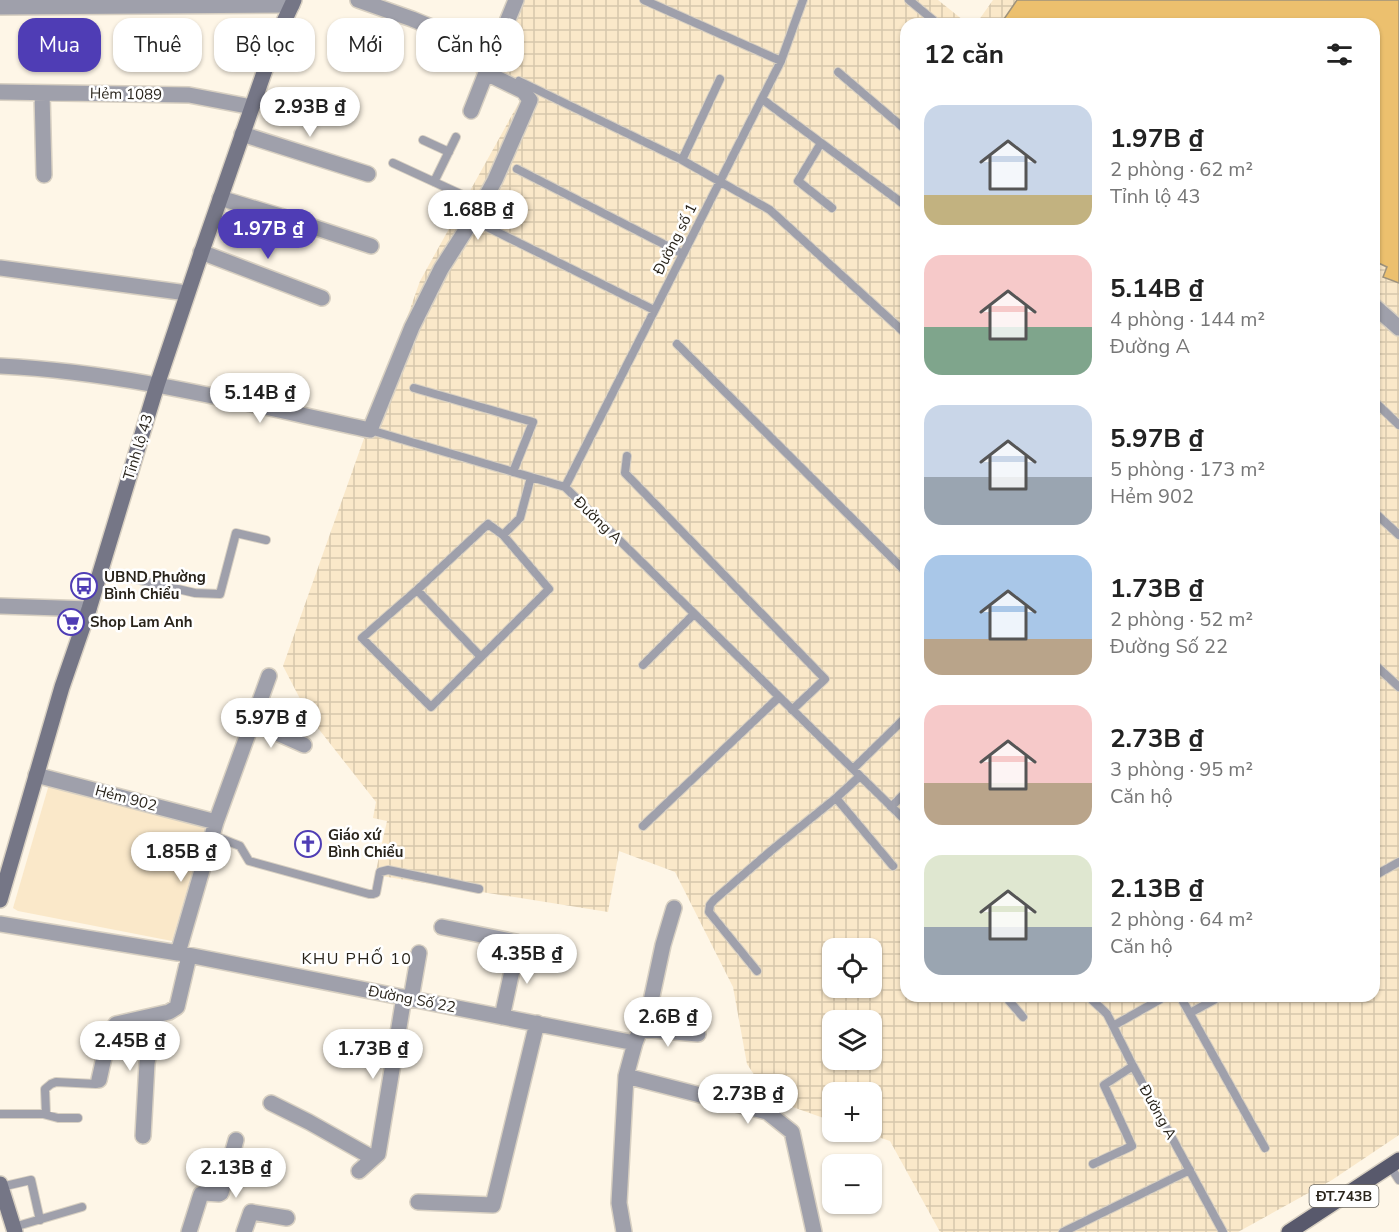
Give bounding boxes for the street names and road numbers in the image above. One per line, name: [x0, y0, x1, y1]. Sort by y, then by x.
street label: Hẻm 1089: [90, 83, 162, 105]
street label: Đường số 1: [648, 200, 701, 279]
street label: Tỉnh lộ 43: [119, 412, 157, 482]
street label: Đường A: [569, 491, 627, 548]
street label: Hẻm 902: [93, 780, 159, 816]
street label: Đường Số 22: [366, 981, 457, 1017]
street label: Đường A: [1134, 1080, 1181, 1143]
road number: ĐT.743B: [1310, 1185, 1378, 1207]

